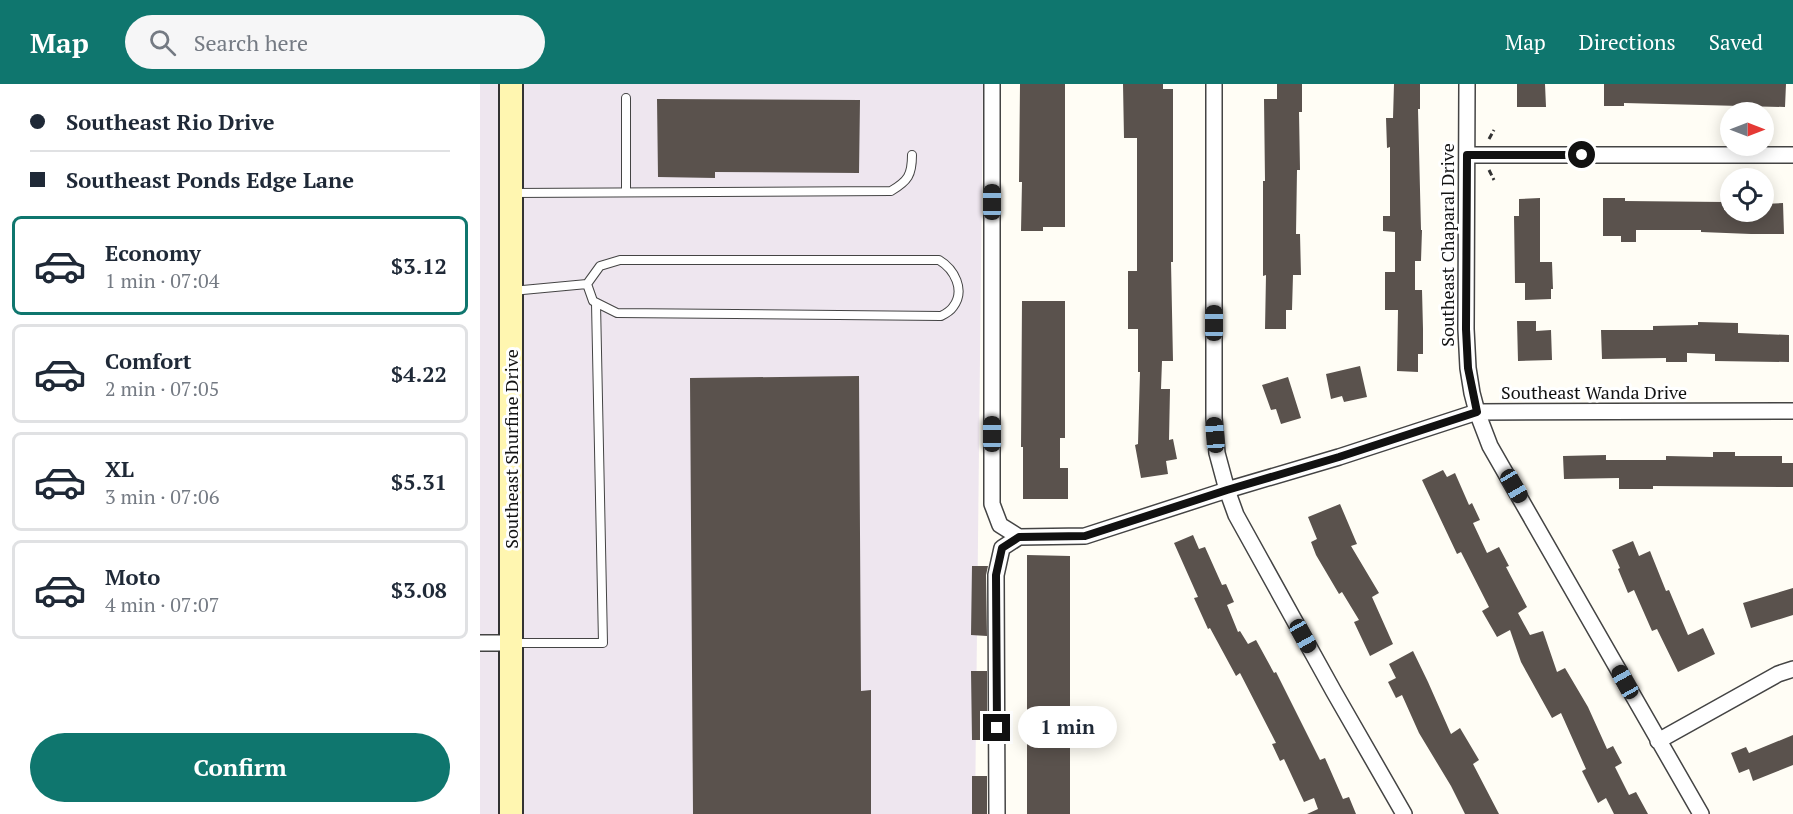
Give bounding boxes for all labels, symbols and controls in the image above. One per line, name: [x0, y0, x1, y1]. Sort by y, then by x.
search box: [125, 15, 545, 69]
text: Map: [30, 24, 89, 61]
icon: search: [146, 26, 179, 59]
text: Search here: [194, 28, 308, 57]
text: Map: [1505, 28, 1546, 56]
text: Directions: [1579, 28, 1676, 56]
text: Saved: [1709, 28, 1763, 56]
north arrow: [1720, 102, 1774, 156]
map controls: [1720, 102, 1774, 222]
text: Southeast Rio Drive: [66, 107, 275, 136]
route start: [1568, 141, 1595, 168]
street label: Southeast Chaparal Drive: [1435, 143, 1459, 347]
text: Southeast Ponds Edge Lane: [66, 165, 354, 194]
button: locate: [1720, 168, 1774, 222]
car: [983, 184, 1001, 220]
text: Economy: [105, 238, 201, 267]
icon: car: [33, 239, 87, 293]
text: $3.12: [391, 251, 447, 280]
text: 1 min · 07:04: [105, 267, 219, 294]
car: [1205, 305, 1223, 341]
text: Comfort: [105, 346, 191, 375]
icon: car: [33, 347, 87, 401]
street label: Southeast Shurfine Drive: [499, 349, 523, 549]
text: $4.22: [391, 359, 447, 388]
text: 2 min · 07:05: [105, 375, 219, 402]
street label: Southeast Wanda Drive: [1501, 380, 1687, 404]
car: [983, 416, 1001, 452]
car: [1205, 416, 1225, 454]
text: XL: [105, 454, 134, 483]
icon: car: [33, 455, 87, 509]
car: [1497, 466, 1531, 506]
text: $5.31: [391, 467, 447, 496]
text: 3 min · 07:06: [105, 483, 219, 510]
text: Moto: [105, 562, 160, 591]
icon: car: [33, 563, 87, 617]
text: $3.08: [391, 575, 447, 604]
text: 4 min · 07:07: [105, 591, 219, 618]
car: [1286, 616, 1320, 656]
car: [1608, 662, 1642, 702]
callout: 1 min: [1018, 707, 1117, 749]
text: 1 min: [1040, 713, 1095, 740]
route end: [983, 714, 1010, 741]
button: Confirm: [30, 733, 450, 802]

